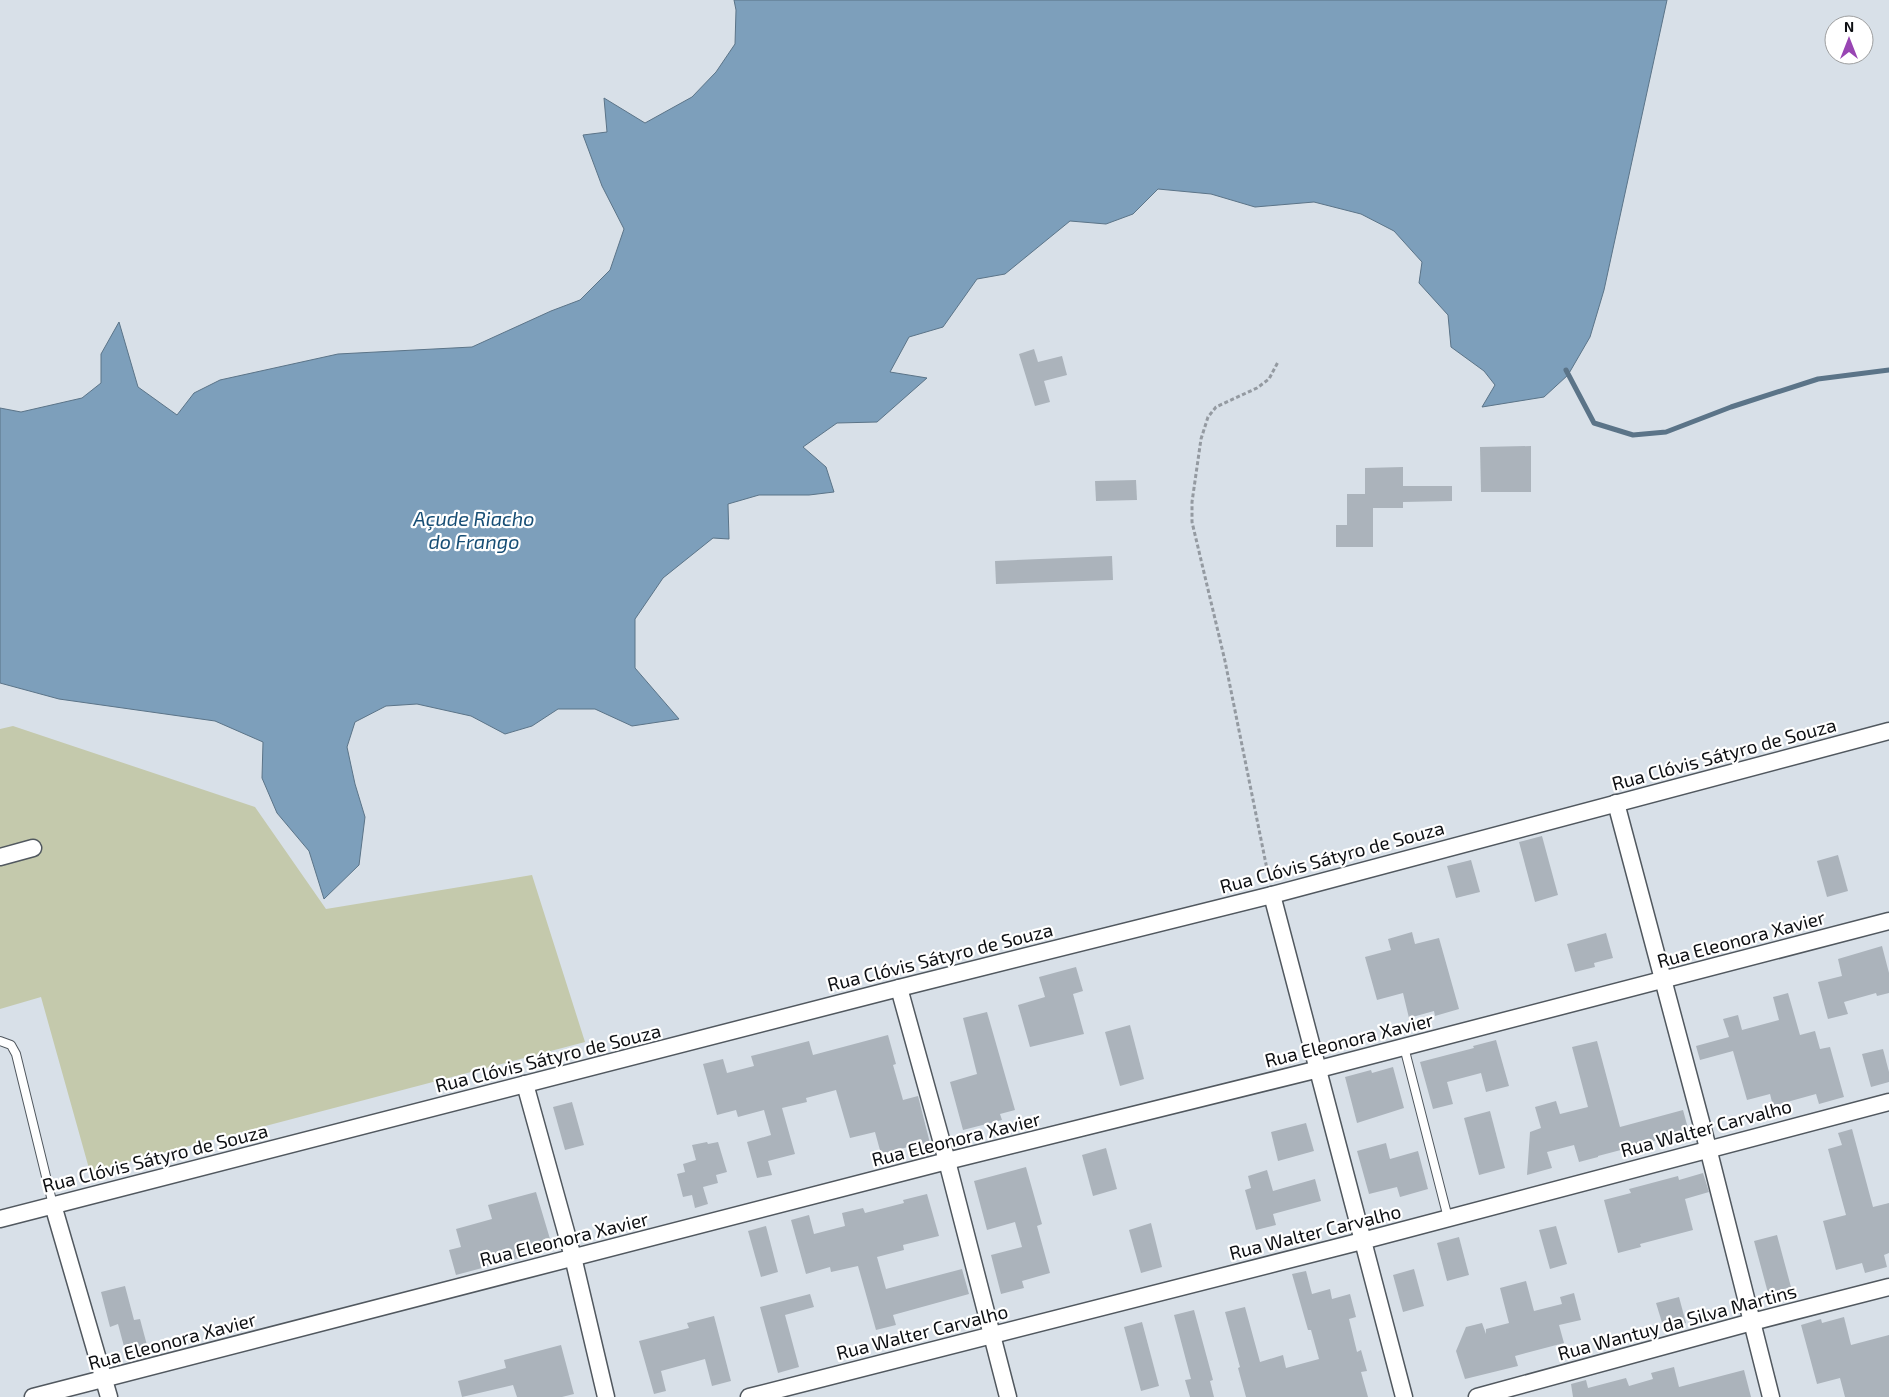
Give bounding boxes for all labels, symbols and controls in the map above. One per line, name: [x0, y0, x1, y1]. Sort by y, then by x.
north arrow: [1824, 15, 1874, 65]
text: N: [1844, 18, 1854, 35]
water label: Açude Riacho do Frango: [412, 506, 535, 553]
street label: Rua Clóvis Sátyro de Souza: [1609, 712, 1839, 795]
street label: Rua Clóvis Sátyro de Souza: [1217, 815, 1447, 898]
street label: Rua Eleonora Xavier: [1654, 905, 1828, 972]
street label: Rua Clóvis Sátyro de Souza: [825, 917, 1055, 996]
street label: Rua Eleonora Xavier: [1262, 1007, 1436, 1072]
street label: Rua Clóvis Sátyro de Souza: [433, 1018, 663, 1097]
street label: Rua Walter Carvalho: [1618, 1094, 1794, 1161]
street label: Rua Eleonora Xavier: [869, 1106, 1043, 1171]
street label: Rua Clóvis Sátyro de Souza: [40, 1118, 270, 1197]
street label: Rua Walter Carvalho: [1227, 1199, 1403, 1264]
street label: Rua Eleonora Xavier: [477, 1206, 651, 1271]
street label: Rua Wantuy da Silva Martins: [1555, 1279, 1799, 1365]
street label: Rua Walter Carvalho: [834, 1299, 1010, 1364]
street label: Rua Eleonora Xavier: [85, 1307, 259, 1374]

